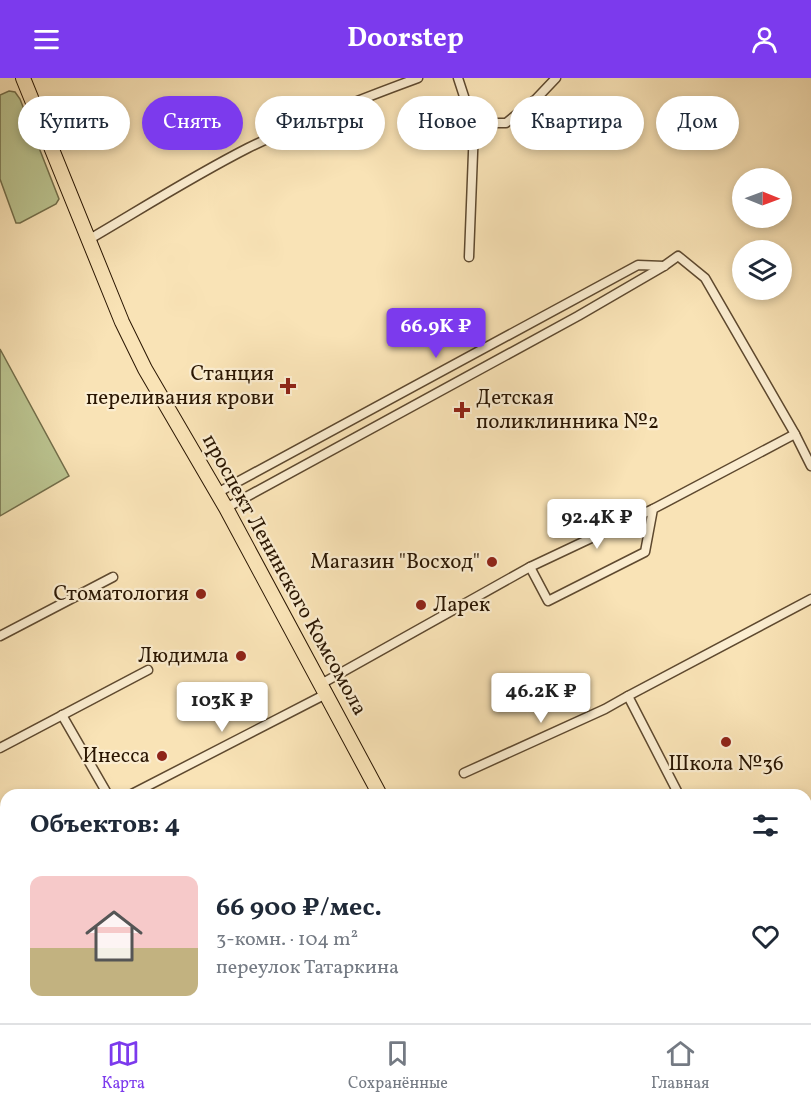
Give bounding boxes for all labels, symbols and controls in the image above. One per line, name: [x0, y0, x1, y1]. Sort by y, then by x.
text: Doorstep: [347, 20, 464, 58]
icon: menu: [30, 23, 63, 56]
icon: person: [748, 23, 781, 56]
chip: Купить: [18, 96, 130, 150]
chip: Снять: [142, 96, 243, 150]
chip: Фильтры: [255, 96, 385, 150]
chip: Новое: [397, 96, 498, 150]
chip: Квартира: [510, 96, 644, 150]
chip: Дом: [656, 96, 739, 150]
north arrow: [732, 168, 792, 228]
map controls: [732, 168, 792, 300]
button: layers: [732, 240, 792, 300]
pin: 66.9K ₽: [381, 308, 491, 359]
text: 66.9K ₽: [401, 313, 471, 341]
place label: Станция переливания крови: [86, 360, 274, 413]
marker: Станция переливания крови: [279, 377, 297, 395]
place label: Детская поликлинника №2: [476, 384, 659, 437]
marker: Детская поликлинника №2: [453, 401, 471, 419]
street label: проспект Ленинского Комсомола: [194, 429, 374, 721]
pin: 92.4K ₽: [542, 499, 652, 550]
text: 92.4K ₽: [561, 504, 633, 532]
place label: Магазин "Восход": [310, 548, 480, 577]
marker: Магазин "Восход": [485, 555, 499, 569]
place label: Стоматология: [54, 580, 189, 609]
marker: Стоматология: [194, 587, 208, 601]
place label: Ларек: [433, 591, 490, 620]
marker: Ларек: [414, 598, 428, 612]
place label: Людимла: [138, 642, 229, 671]
marker: Людимла: [234, 649, 248, 663]
pin: 46.2K ₽: [486, 673, 596, 724]
text: 46.2K ₽: [505, 678, 577, 706]
pin: 103K ₽: [173, 682, 271, 733]
text: 103K ₽: [191, 687, 253, 715]
marker: Школа №36: [719, 735, 733, 749]
place label: Инесса: [82, 742, 150, 771]
marker: Инесса: [155, 749, 169, 763]
place label: Школа №36: [668, 750, 784, 779]
text: Объектов: 4: [30, 807, 180, 843]
icon: filters: [749, 809, 782, 842]
text: 66 900 ₽/мес.: [216, 890, 382, 926]
icon: home: [78, 900, 150, 972]
icon: heart: [749, 920, 782, 953]
text: 3-комн. · 104 m²: [216, 926, 358, 954]
text: переулок Татаркина: [216, 954, 399, 982]
tab: Карта: [102, 1037, 145, 1095]
tab: Сохранённые: [348, 1037, 448, 1095]
tab: Главная: [651, 1037, 709, 1095]

